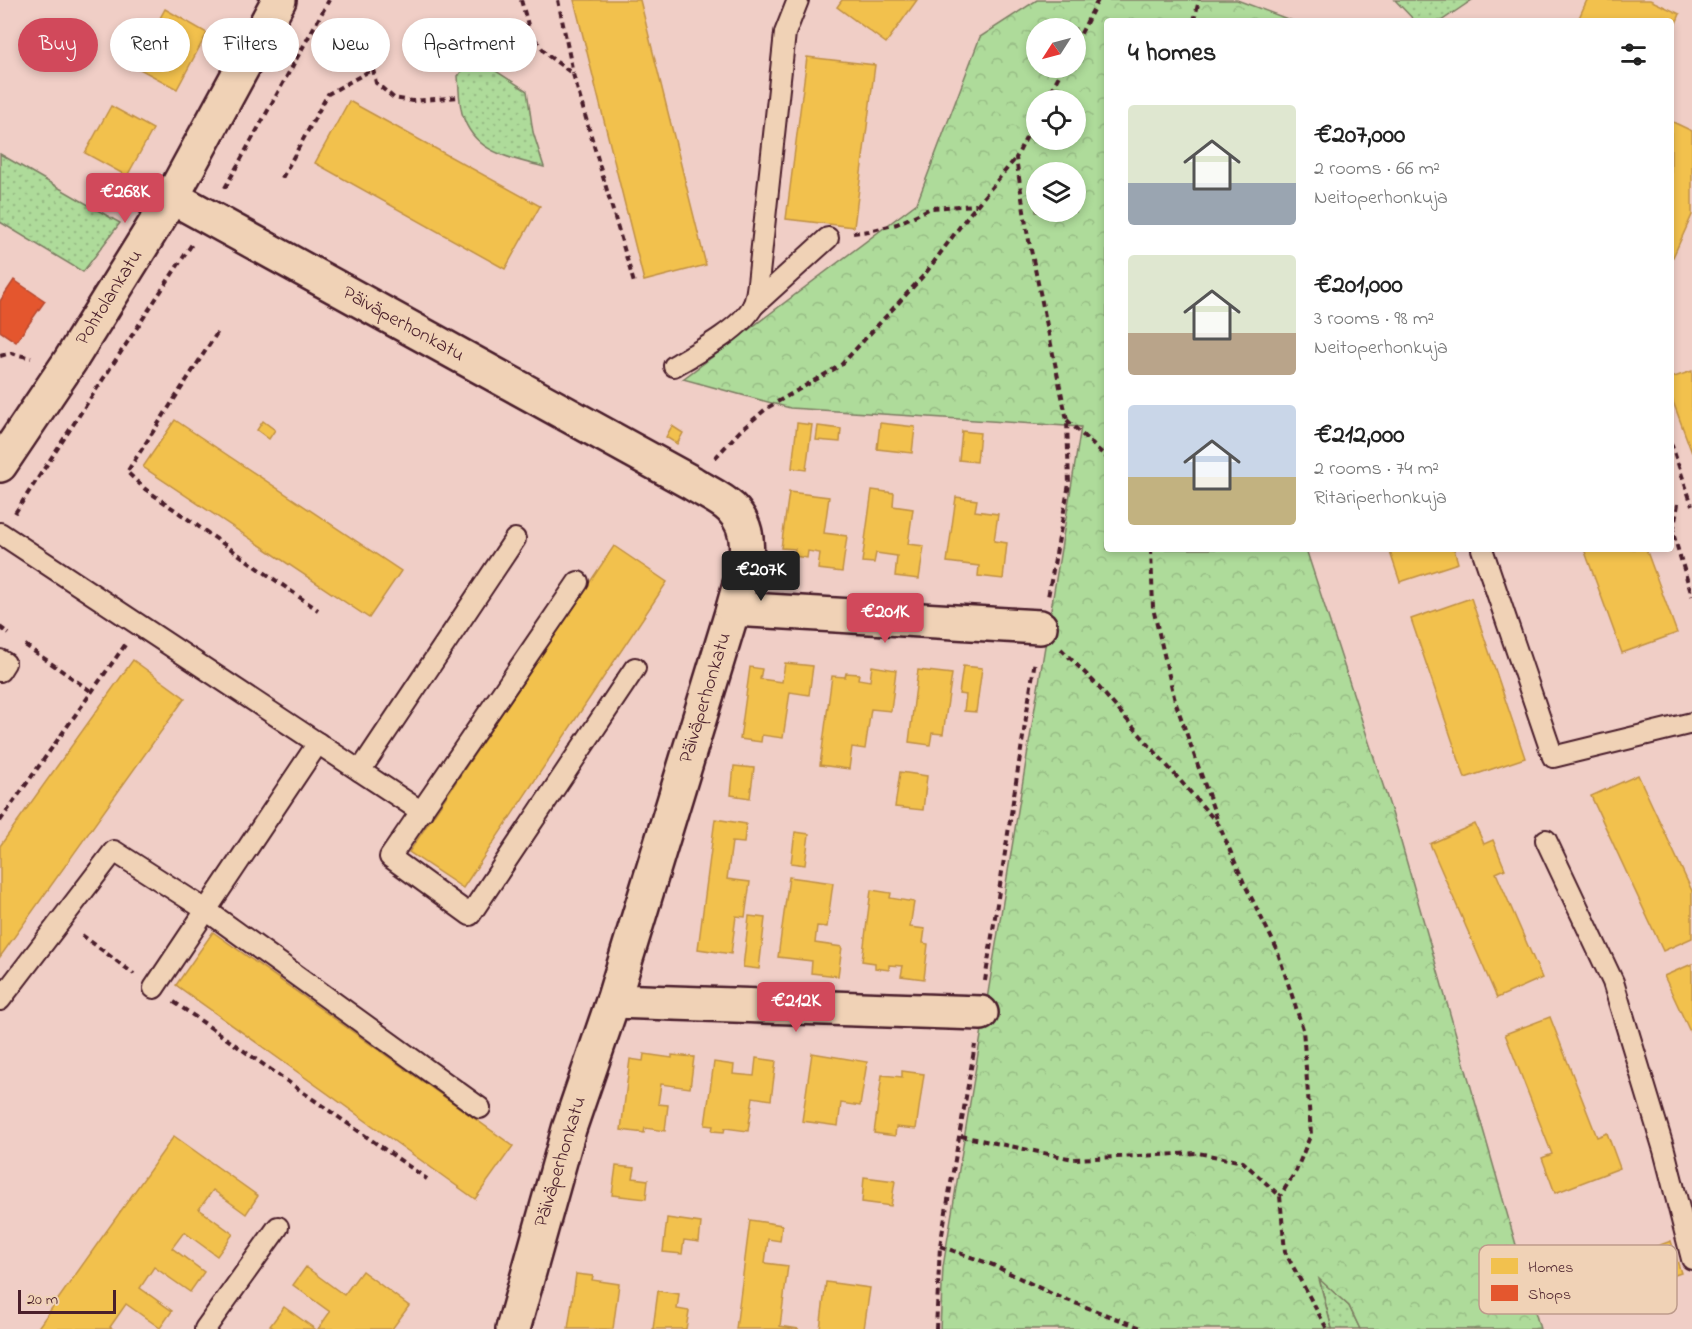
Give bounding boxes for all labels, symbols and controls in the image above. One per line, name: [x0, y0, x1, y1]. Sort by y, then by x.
chip: Buy: [18, 18, 98, 72]
chip: Rent: [110, 18, 190, 72]
chip: Filters: [202, 18, 299, 72]
chip: New: [311, 18, 390, 72]
chip: Apartment: [402, 18, 537, 72]
north arrow: [1026, 18, 1086, 78]
map controls: [1026, 18, 1086, 222]
text: 4 homes: [1128, 35, 1216, 73]
icon: filters: [1617, 38, 1650, 71]
button: locate: [1026, 90, 1086, 150]
text: €207,000: [1314, 117, 1405, 155]
icon: home: [1176, 129, 1248, 201]
text: 2 rooms · 66 m²: [1314, 155, 1440, 184]
button: layers: [1026, 162, 1086, 222]
pin: €268K: [83, 173, 167, 224]
text: €268K: [100, 178, 150, 207]
text: Neitoperhonkuja: [1314, 184, 1448, 213]
street label: Pohtolankatu: [69, 244, 150, 351]
text: €201,000: [1314, 267, 1403, 305]
street label: Päiväperhonkatu: [337, 279, 470, 370]
icon: home: [1176, 279, 1248, 351]
text: 3 rooms · 98 m²: [1314, 305, 1434, 334]
text: Neitoperhonkuja: [1314, 334, 1448, 363]
text: €212,000: [1314, 417, 1404, 455]
icon: home: [1176, 429, 1248, 501]
text: 2 rooms · 74 m²: [1314, 455, 1439, 484]
text: Ritariperhonkuja: [1314, 484, 1447, 513]
pin: €207K: [719, 551, 803, 602]
text: €207K: [736, 556, 786, 585]
pin: €201K: [843, 593, 927, 644]
text: €201K: [861, 598, 909, 627]
street label: Päiväperhonkatu: [672, 629, 740, 767]
pin: €212K: [754, 982, 838, 1033]
text: €212K: [771, 987, 821, 1016]
street label: Päiväperhonkatu: [527, 1093, 595, 1231]
legend: [1479, 1245, 1677, 1314]
text: Homes: [1528, 1256, 1573, 1280]
text: Shops: [1528, 1283, 1571, 1307]
scale bar: [18, 1287, 116, 1314]
text: 20 m: [27, 1288, 58, 1312]

